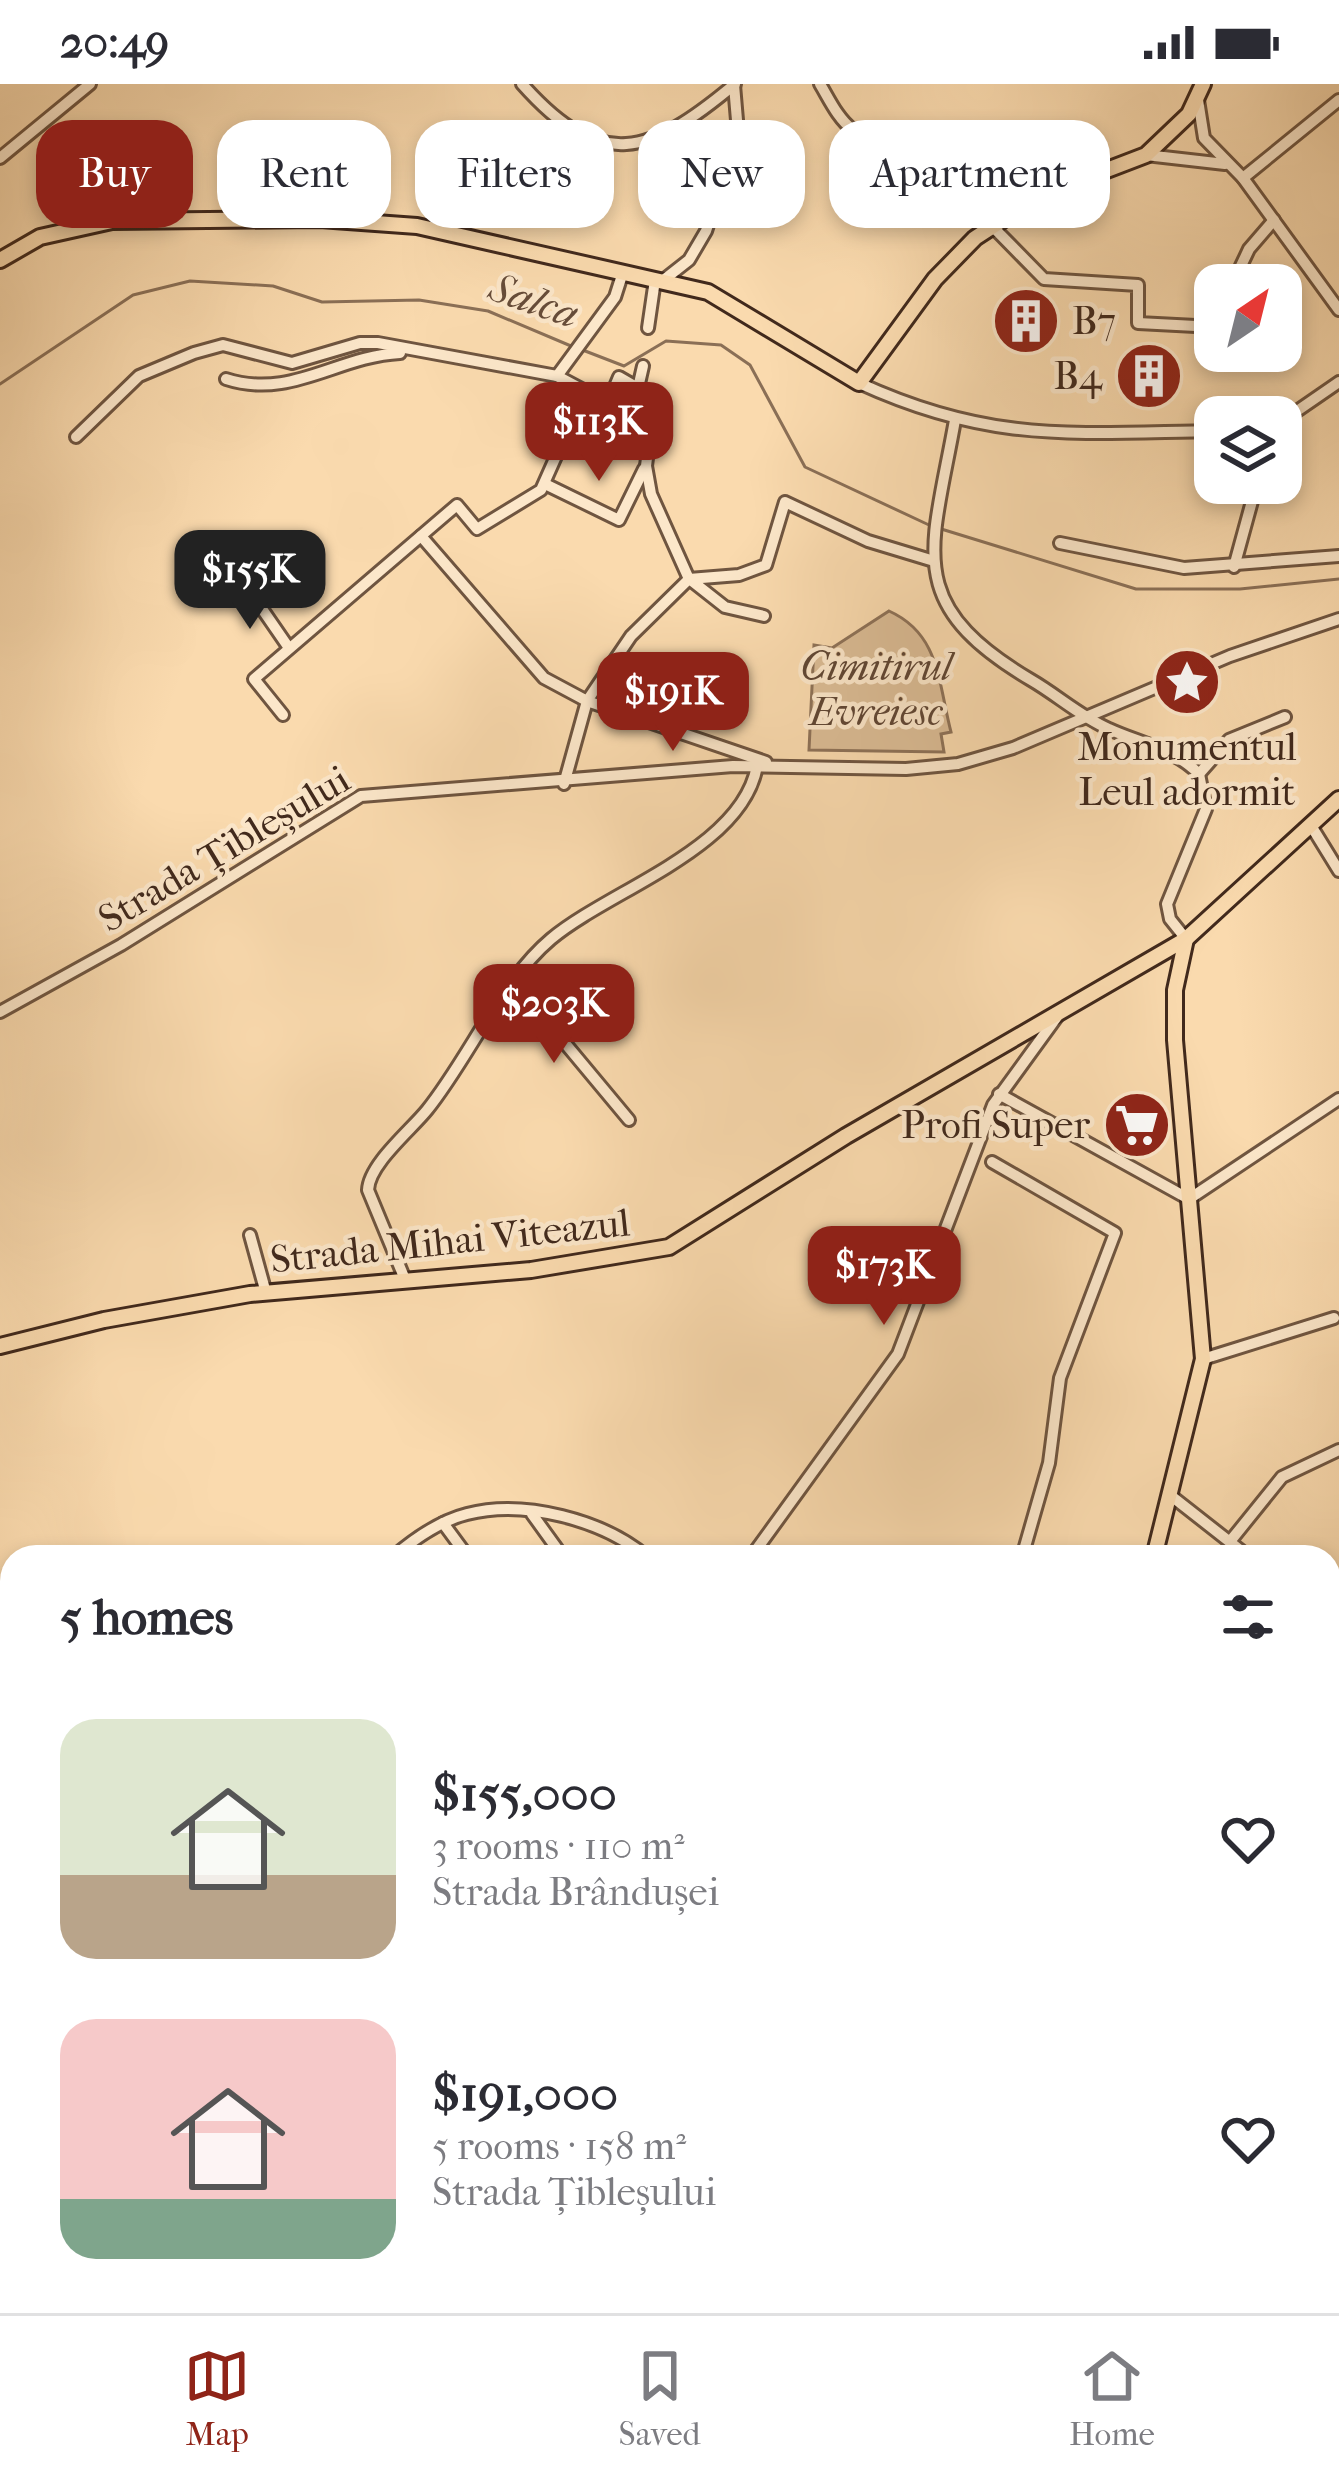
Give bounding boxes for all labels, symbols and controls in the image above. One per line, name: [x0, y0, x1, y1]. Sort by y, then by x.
text: 20:49: [60, 16, 169, 69]
chip: Buy: [36, 120, 193, 228]
chip: Rent: [217, 120, 391, 228]
chip: Filters: [415, 120, 614, 228]
chip: New: [638, 120, 805, 228]
chip: Apartment: [829, 120, 1110, 228]
water label: Salca: [482, 263, 585, 339]
north arrow: [1194, 264, 1302, 372]
map controls: [1194, 264, 1302, 504]
building icon: B7: [991, 286, 1061, 356]
place label: B7: [1072, 298, 1116, 344]
building icon: B4: [1114, 341, 1184, 411]
place label: B4: [1054, 353, 1103, 399]
pin: $113K: [515, 382, 683, 484]
button: layers: [1194, 396, 1302, 504]
text: $113K: [552, 398, 646, 444]
pin: $155K: [166, 530, 334, 632]
text: $155K: [201, 546, 299, 592]
park label: Cimitirul Evreiesc: [800, 644, 956, 735]
place icon: Monumentul Leul adormit: [1152, 647, 1222, 717]
pin: $191K: [589, 652, 757, 754]
text: $191K: [624, 668, 722, 714]
place label: Monumentul Leul adormit: [1077, 724, 1297, 815]
street label: Strada Țibleșului: [90, 756, 358, 942]
pin: $203K: [470, 964, 638, 1066]
text: $203K: [500, 980, 608, 1026]
supermarket icon: Profi Super: [1102, 1090, 1172, 1160]
place label: Profi Super: [901, 1102, 1090, 1148]
street label: Strada Mihai Viteazul: [268, 1199, 632, 1283]
pin: $173K: [800, 1226, 968, 1328]
text: $173K: [835, 1242, 933, 1288]
icon: filters: [1215, 1584, 1281, 1650]
text: 5 homes: [60, 1587, 233, 1647]
text: $155,000: [432, 1763, 617, 1823]
icon: home: [156, 1767, 300, 1911]
icon: heart: [1215, 1806, 1281, 1872]
text: 3 rooms · 110 m²: [432, 1823, 684, 1869]
text: Strada Brândușei: [432, 1869, 719, 1915]
text: $191,000: [432, 2063, 618, 2123]
icon: home: [156, 2067, 300, 2211]
icon: heart: [1215, 2106, 1281, 2172]
text: 5 rooms · 158 m²: [432, 2123, 686, 2169]
text: Strada Țibleșului: [432, 2169, 716, 2215]
tab: Map: [184, 2343, 250, 2454]
tab: Saved: [619, 2343, 700, 2454]
tab: Home: [1069, 2343, 1155, 2454]

